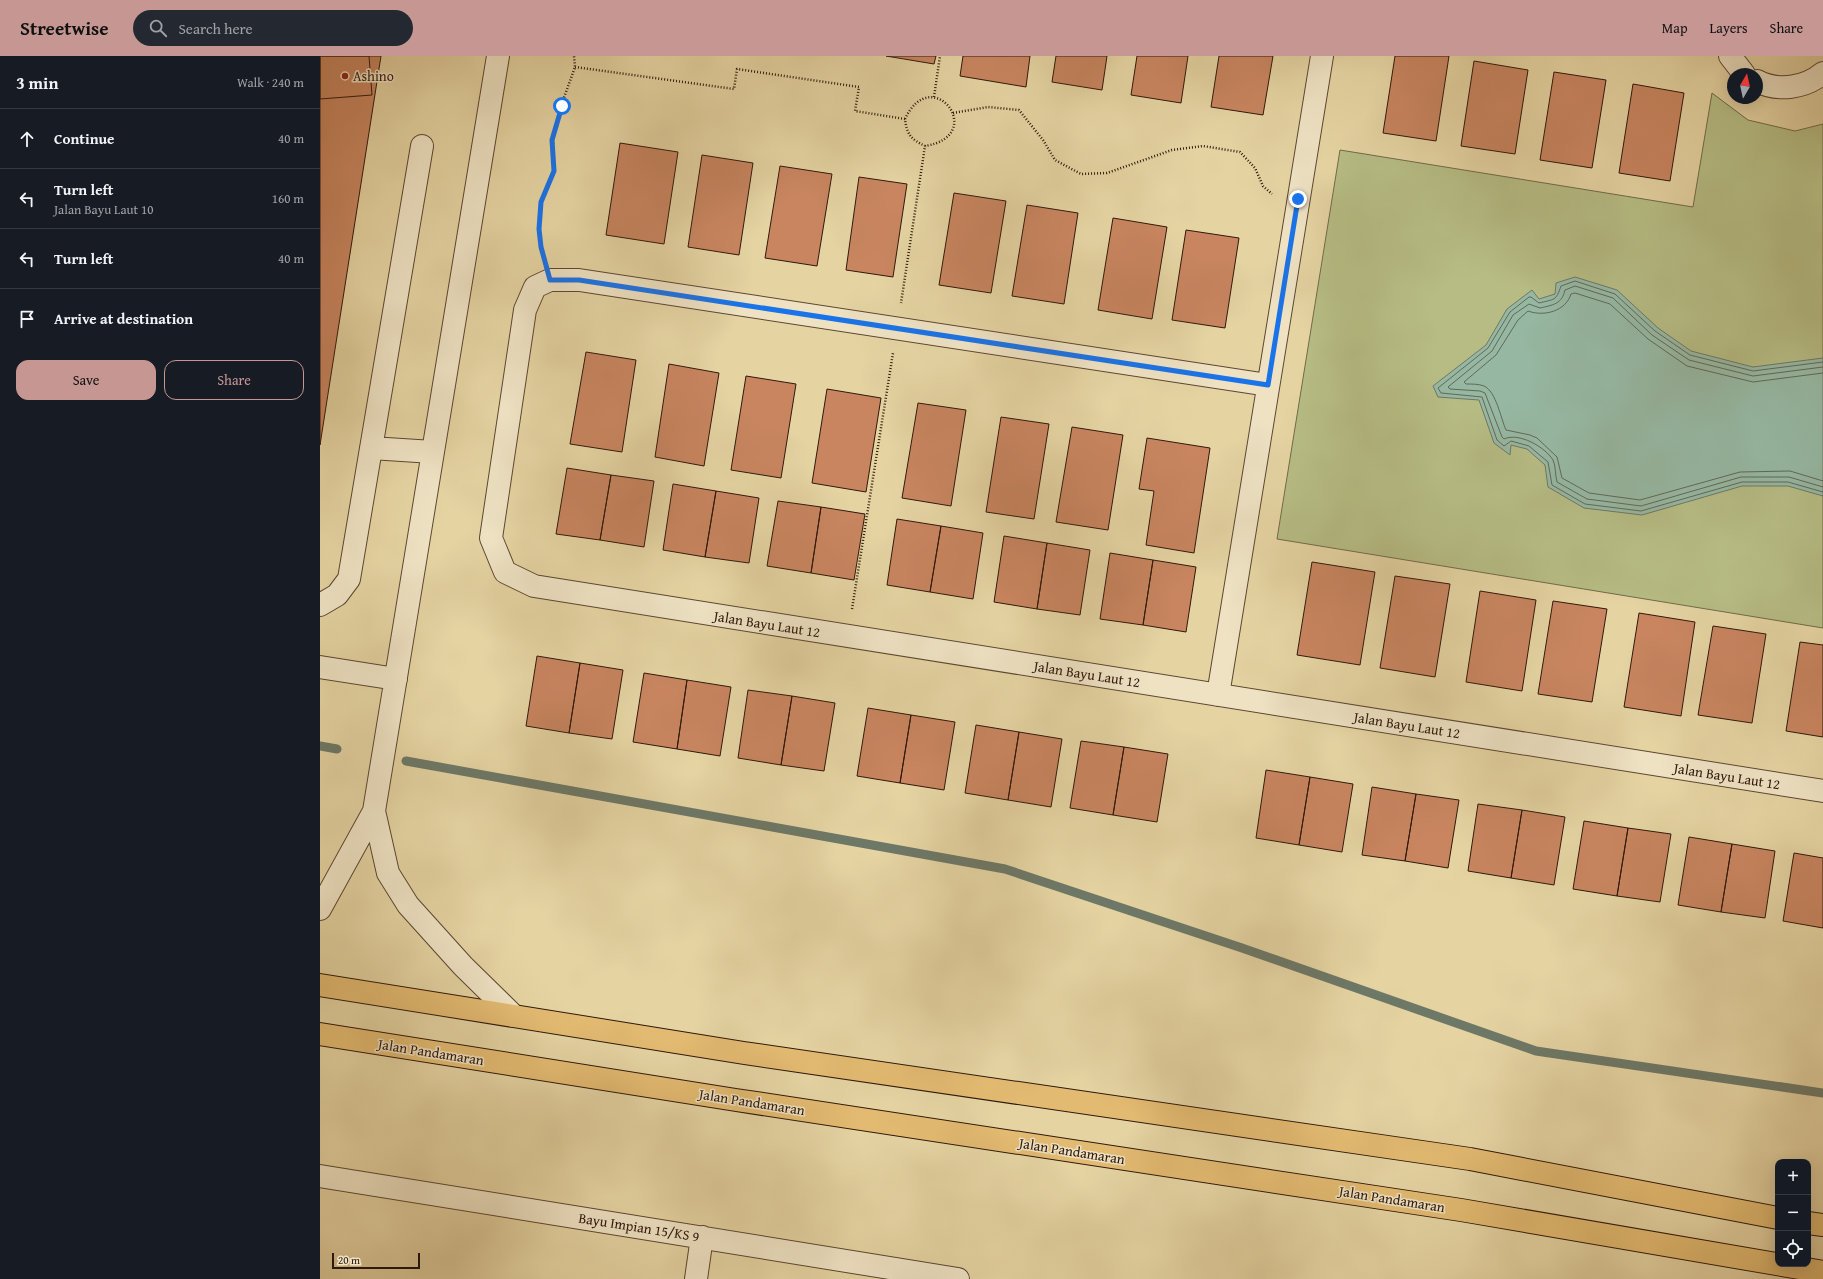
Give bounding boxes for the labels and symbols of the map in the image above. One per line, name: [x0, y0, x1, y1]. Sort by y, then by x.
place label: Ashino: [353, 66, 394, 86]
north arrow: [1727, 68, 1763, 104]
marker: Ashino: [340, 71, 350, 81]
route start: [553, 97, 571, 115]
route end: [1289, 190, 1307, 208]
street label: Jalan Bayu Laut 12: [711, 605, 822, 642]
street label: Jalan Bayu Laut 12: [1031, 655, 1142, 692]
street label: Jalan Bayu Laut 12: [1351, 706, 1462, 743]
street label: Jalan Bayu Laut 12: [1671, 757, 1782, 794]
street label: Jalan Pandamaran: [375, 1033, 485, 1070]
street label: Jalan Pandamaran: [696, 1083, 806, 1120]
street label: Jalan Pandamaran: [1016, 1132, 1126, 1169]
street label: Jalan Pandamaran: [1336, 1180, 1446, 1217]
street label: Bayu Impian 15/KS 9: [577, 1208, 701, 1246]
scale bar: [332, 1251, 420, 1270]

